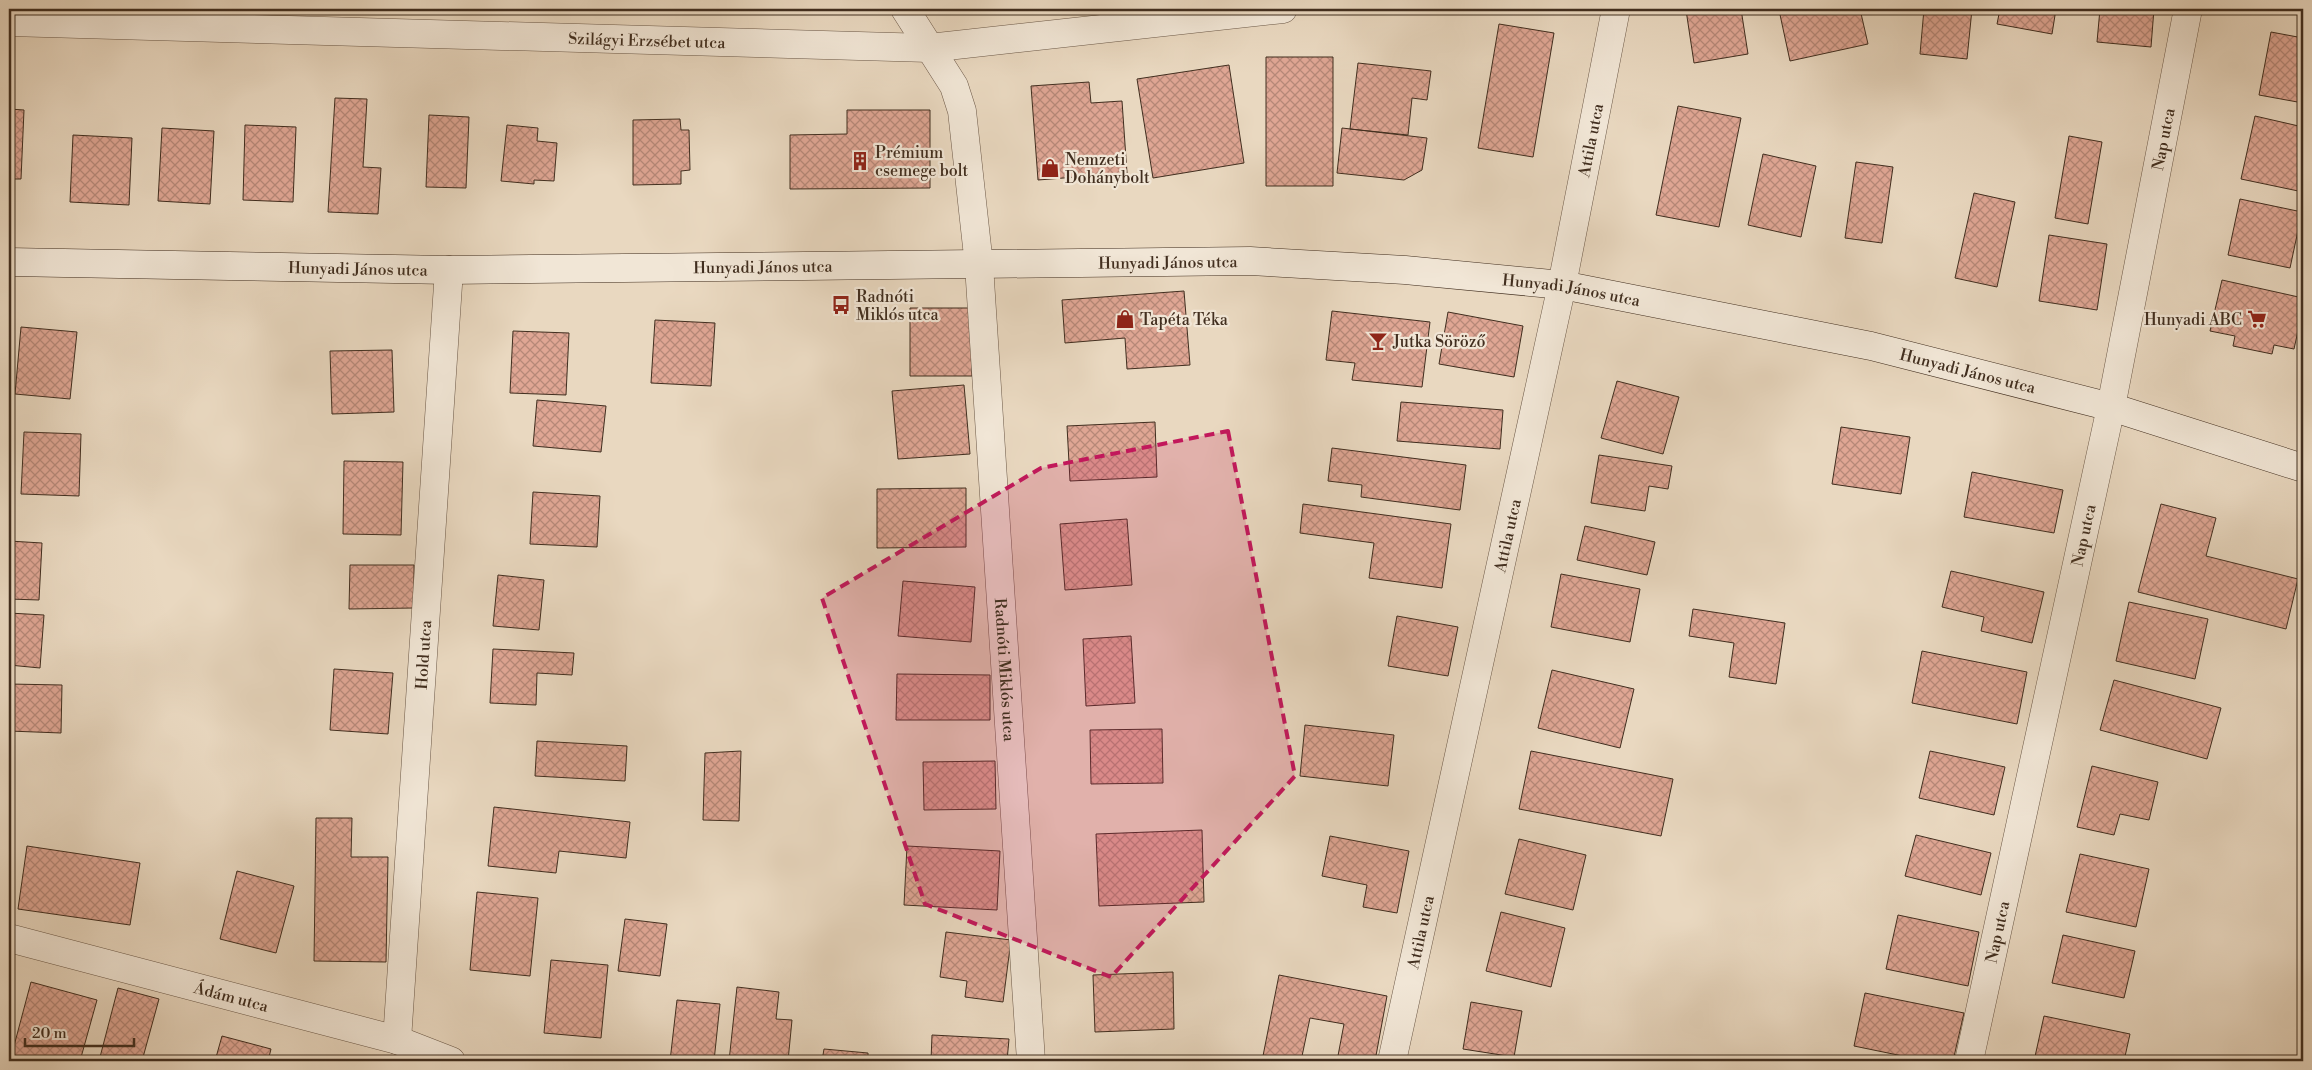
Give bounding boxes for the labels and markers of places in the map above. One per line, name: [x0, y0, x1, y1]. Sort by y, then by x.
place label: Prémium csemege bolt: [875, 143, 969, 181]
building icon: Prémium csemege bolt: [849, 150, 871, 172]
place label: Nemzeti Dohánybolt: [1065, 150, 1150, 188]
shop icon: Nemzeti Dohánybolt: [1039, 157, 1061, 179]
place label: Radnóti Miklós utca: [856, 287, 939, 325]
bus stop icon: Radnóti Miklós utca: [830, 294, 852, 316]
shop icon: Tapéta Téka: [1114, 308, 1136, 330]
supermarket icon: Hunyadi ABC: [2246, 308, 2268, 330]
place label: Tapéta Téka: [1140, 310, 1229, 330]
place label: Hunyadi ABC: [2144, 310, 2242, 330]
bar icon: Jutka Söröző: [1367, 330, 1389, 352]
place label: Jutka Söröző: [1392, 332, 1485, 352]

